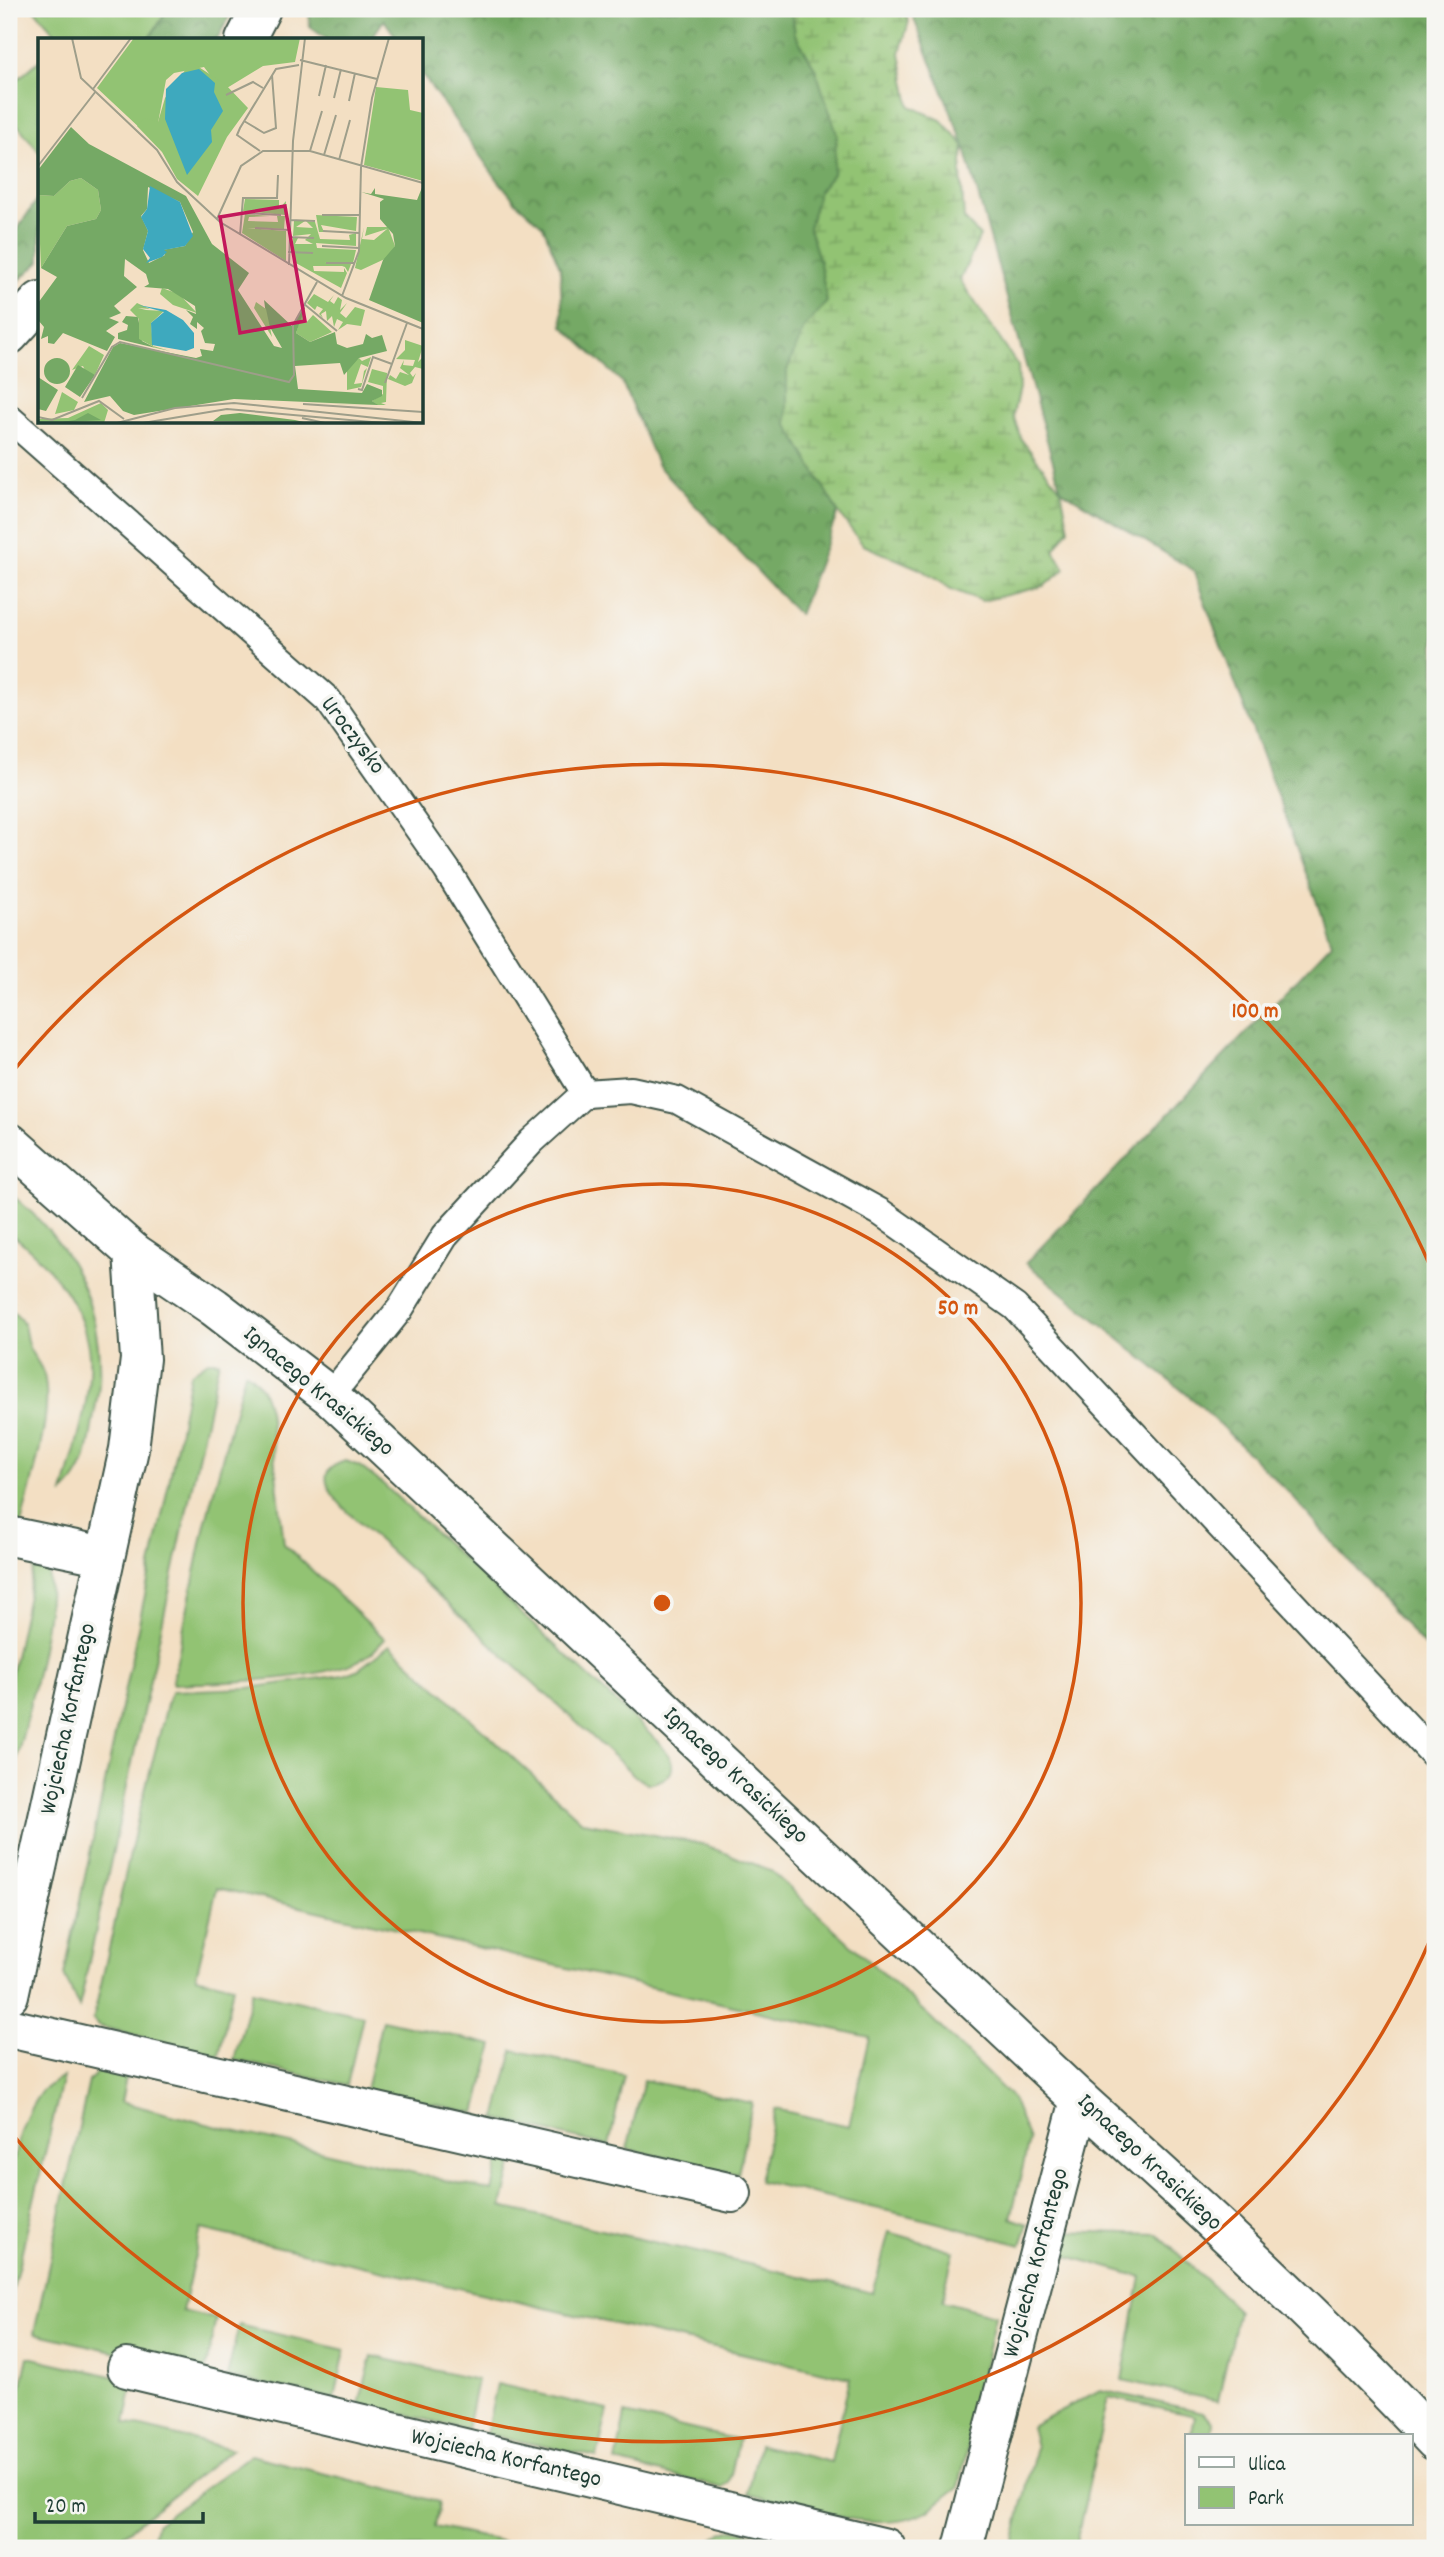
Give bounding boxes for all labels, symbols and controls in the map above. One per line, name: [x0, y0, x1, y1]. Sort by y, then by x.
inset map: [38, 38, 424, 424]
street label: Uroczysko: [311, 690, 393, 782]
text: 100 m: [1232, 998, 1278, 1028]
text: 50 m: [938, 1295, 978, 1325]
street label: Ignacego Krasickiego: [235, 1318, 401, 1466]
centre of rings: [650, 1591, 674, 1615]
street label: Wojciecha Korfantego: [32, 1620, 106, 1818]
street label: Ignacego Krasickiego: [654, 1699, 816, 1853]
street label: Ignacego Krasickiego: [1068, 2086, 1230, 2240]
street label: Wojciecha Korfantego: [995, 2165, 1079, 2361]
street label: Wojciecha Korfantego: [407, 2421, 605, 2497]
legend: [1185, 2434, 1412, 2526]
text: Ulica: [1248, 2451, 1286, 2481]
scale bar: [35, 2480, 203, 2524]
text: Park: [1248, 2485, 1284, 2515]
text: 20 m: [46, 2493, 86, 2523]

